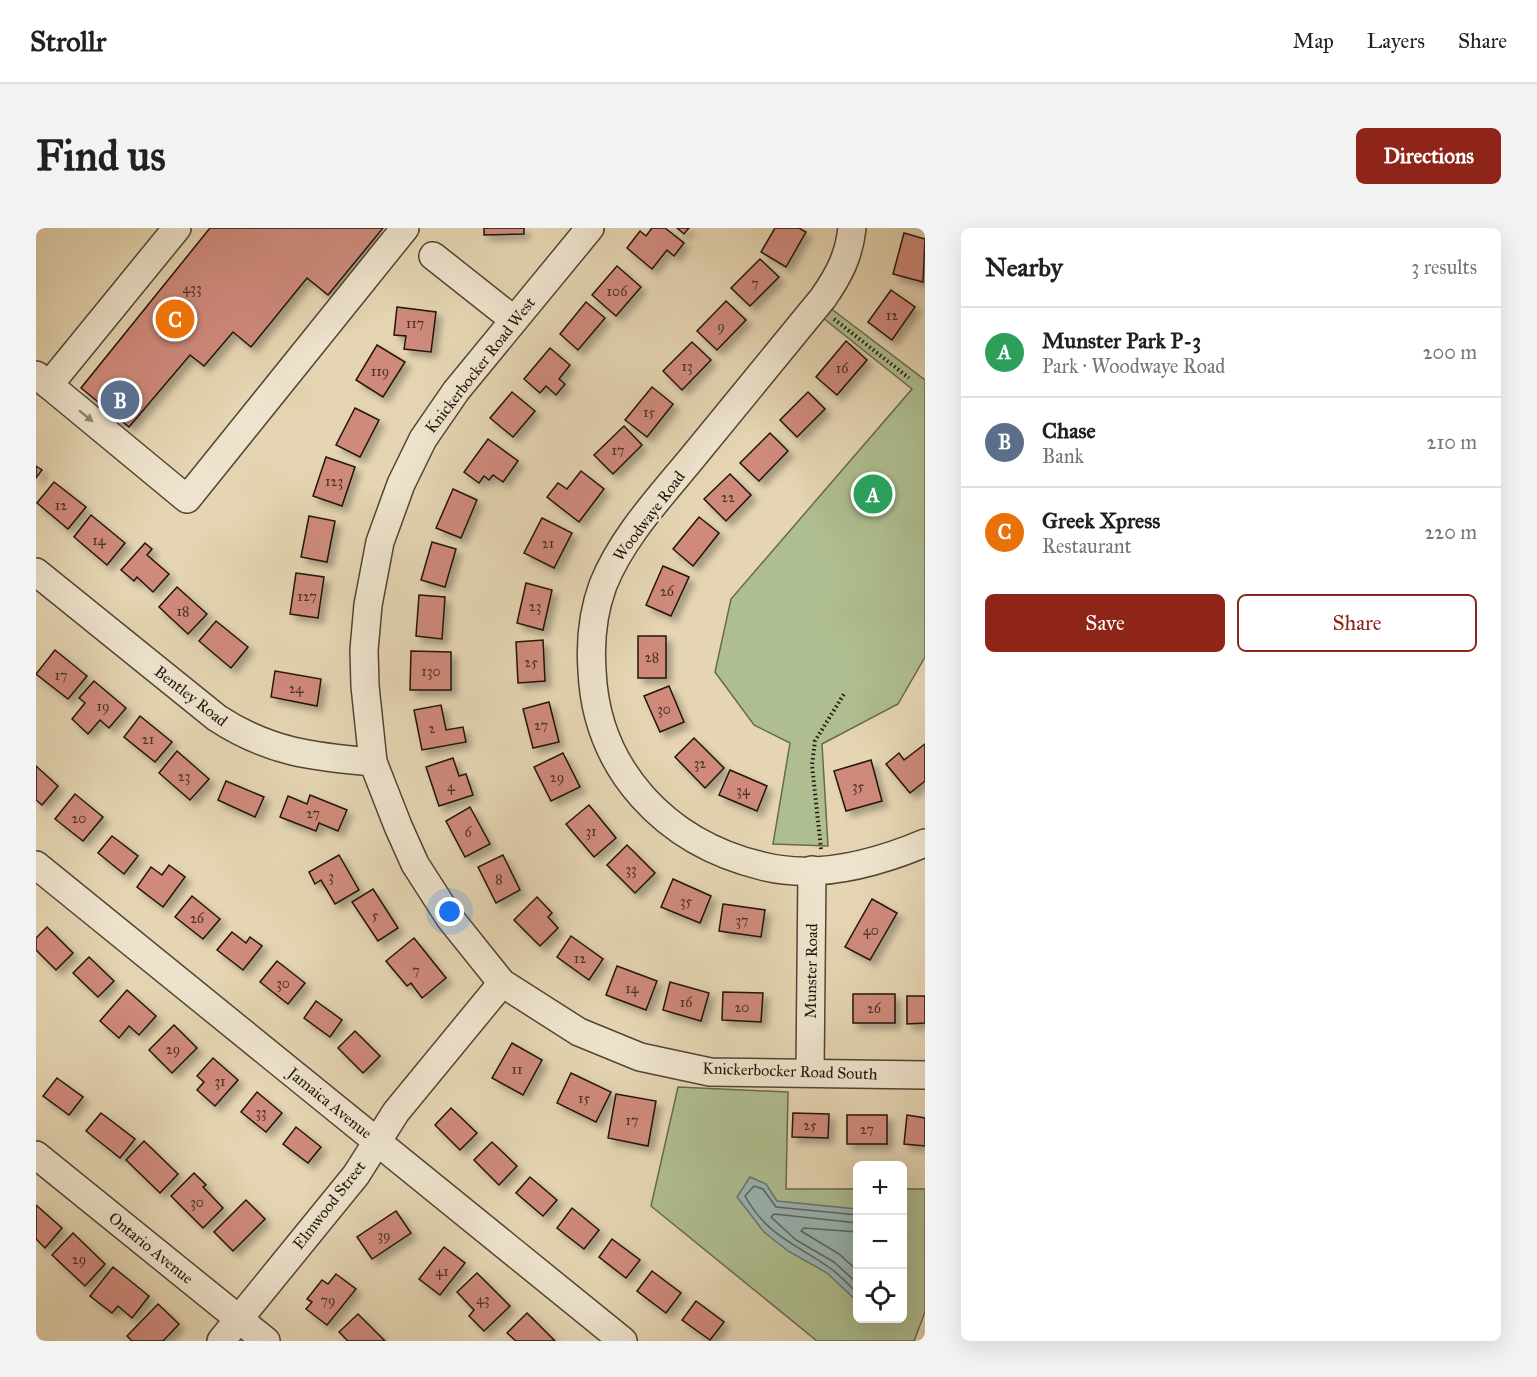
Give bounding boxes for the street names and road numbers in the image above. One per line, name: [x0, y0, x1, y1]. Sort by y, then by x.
street label: Knickerbocker Road West: [421, 293, 539, 437]
street label: Woodwaye Road: [609, 467, 689, 565]
street label: Bentley Road: [151, 662, 231, 730]
street label: Munster Road: [801, 923, 821, 1019]
street label: Knickerbocker Road South: [702, 1058, 878, 1084]
street label: Jamaica Avenue: [282, 1062, 376, 1144]
street label: Elmwood Street: [289, 1157, 370, 1253]
street label: Ontario Avenue: [105, 1208, 197, 1288]

